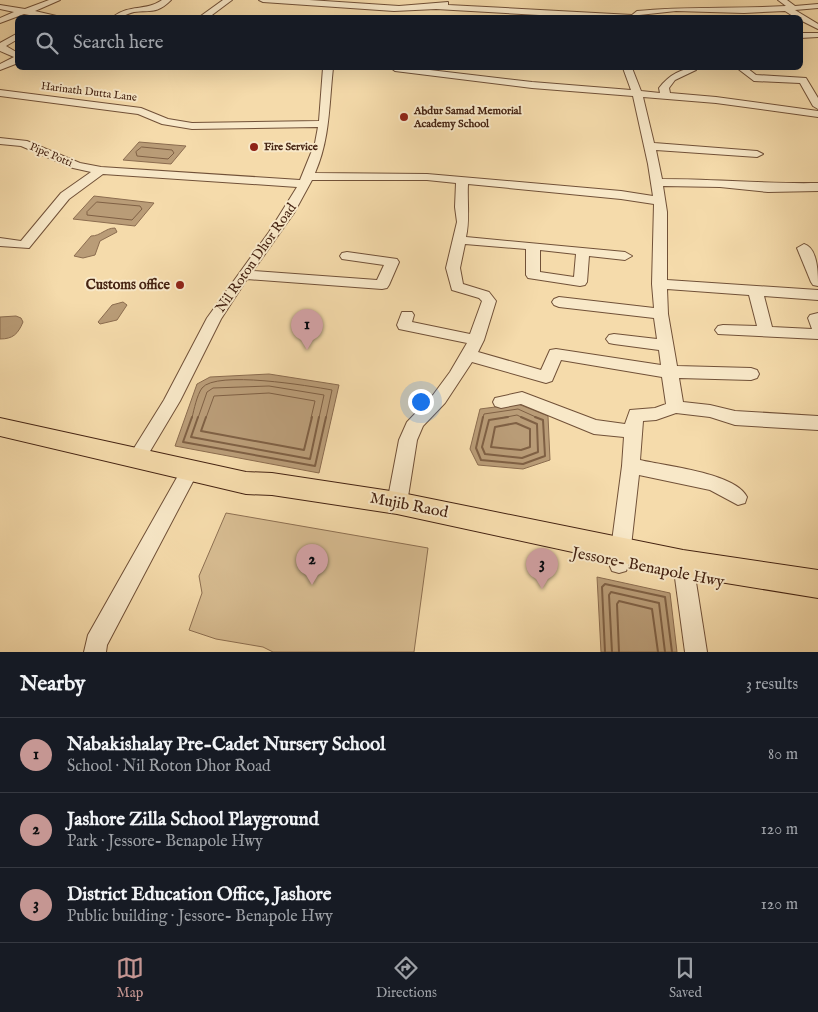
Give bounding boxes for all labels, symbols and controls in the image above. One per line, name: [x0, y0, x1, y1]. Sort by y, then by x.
search box: [15, 15, 803, 70]
icon: search: [33, 29, 61, 57]
text: Search here: [73, 31, 164, 55]
street label: Harinath Dutta Lane: [40, 79, 138, 105]
place label: Abdur Samad Memorial Academy School: [413, 104, 523, 131]
marker: Abdur Samad Memorial Academy School: [398, 111, 410, 123]
street label: Pipe Potti: [27, 140, 75, 170]
place label: Fire Service: [264, 140, 318, 154]
marker: Fire Service: [248, 141, 260, 153]
street label: Nil Roton Dhor Road: [211, 199, 301, 316]
place label: Customs office: [86, 276, 171, 294]
marker: Customs office: [174, 279, 186, 291]
pin: 1: [291, 309, 323, 350]
your location: [408, 389, 434, 415]
street label: Mujib Raod: [368, 489, 450, 523]
street label: Jessore- Benapole Hwy: [568, 543, 726, 593]
pin: 2: [296, 544, 328, 585]
pin: 3: [526, 548, 558, 589]
text: Nearby: [20, 671, 85, 698]
text: 3 results: [746, 675, 798, 695]
text: Nabakishalay Pre-Cadet Nursery School: [67, 733, 385, 757]
text: 1: [33, 745, 39, 765]
text: 80 m: [768, 745, 798, 765]
text: School · Nil Roton Dhor Road: [67, 757, 271, 777]
text: Jashore Zilla School Playground: [67, 808, 319, 832]
text: 2: [32, 820, 40, 840]
text: 120 m: [761, 820, 798, 840]
text: Park · Jessore- Benapole Hwy: [67, 832, 263, 852]
text: District Education Office, Jashore: [67, 883, 332, 907]
text: 3: [33, 895, 39, 915]
text: 120 m: [761, 895, 798, 915]
text: Public building · Jessore- Benapole Hwy: [67, 907, 333, 927]
tab: Map: [116, 954, 144, 1002]
tab: Directions: [376, 954, 437, 1002]
tab: Saved: [669, 954, 702, 1002]

